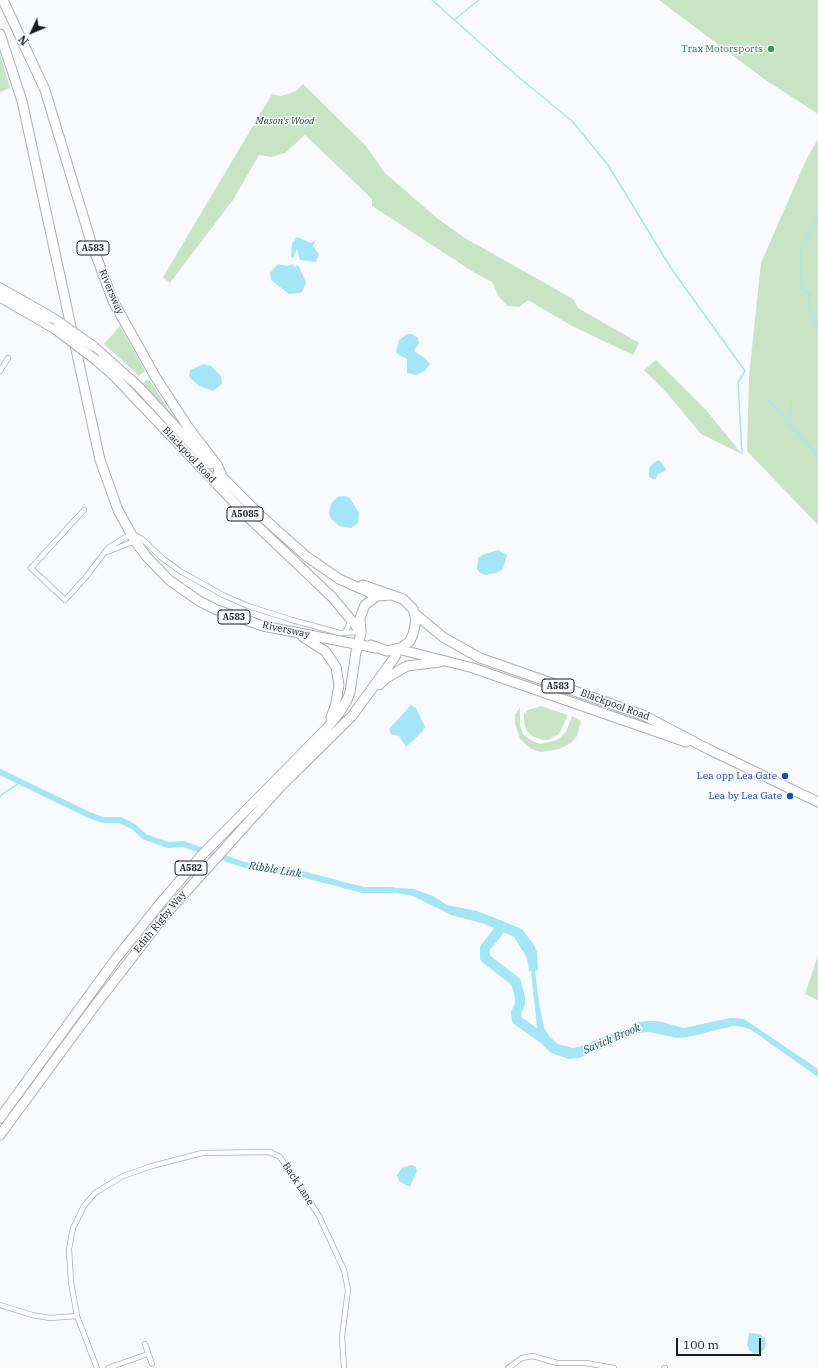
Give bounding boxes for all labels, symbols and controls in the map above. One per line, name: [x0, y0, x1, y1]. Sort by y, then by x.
north arrow: [12, 12, 52, 52]
text: N: [15, 32, 31, 48]
place label: Trax Motorsports: [681, 43, 763, 55]
marker: Trax Motorsports: [766, 44, 776, 54]
park label: Mason's Wood: [255, 115, 315, 127]
road number: A583: [77, 241, 109, 255]
street label: Riversway: [96, 268, 126, 316]
street label: Blackpool Road: [160, 424, 218, 486]
road number: A5085: [227, 507, 263, 521]
road number: A583: [218, 610, 250, 624]
street label: Riversway: [261, 619, 311, 641]
road number: A583: [542, 679, 574, 693]
street label: Blackpool Road: [579, 687, 651, 723]
place label: Lea opp Lea Gate: [697, 770, 777, 782]
marker: Lea opp Lea Gate: [780, 771, 790, 781]
place label: Lea by Lea Gate: [708, 790, 782, 802]
marker: Lea by Lea Gate: [785, 791, 795, 801]
water label: Ribble Link: [248, 859, 302, 881]
road number: A582: [175, 861, 207, 875]
street label: Edith Rigby Way: [131, 889, 189, 955]
water label: Savick Brook: [581, 1021, 643, 1057]
street label: Back Lane: [280, 1160, 316, 1208]
scale bar: [678, 1330, 763, 1356]
text: 100 m: [683, 1337, 719, 1352]

